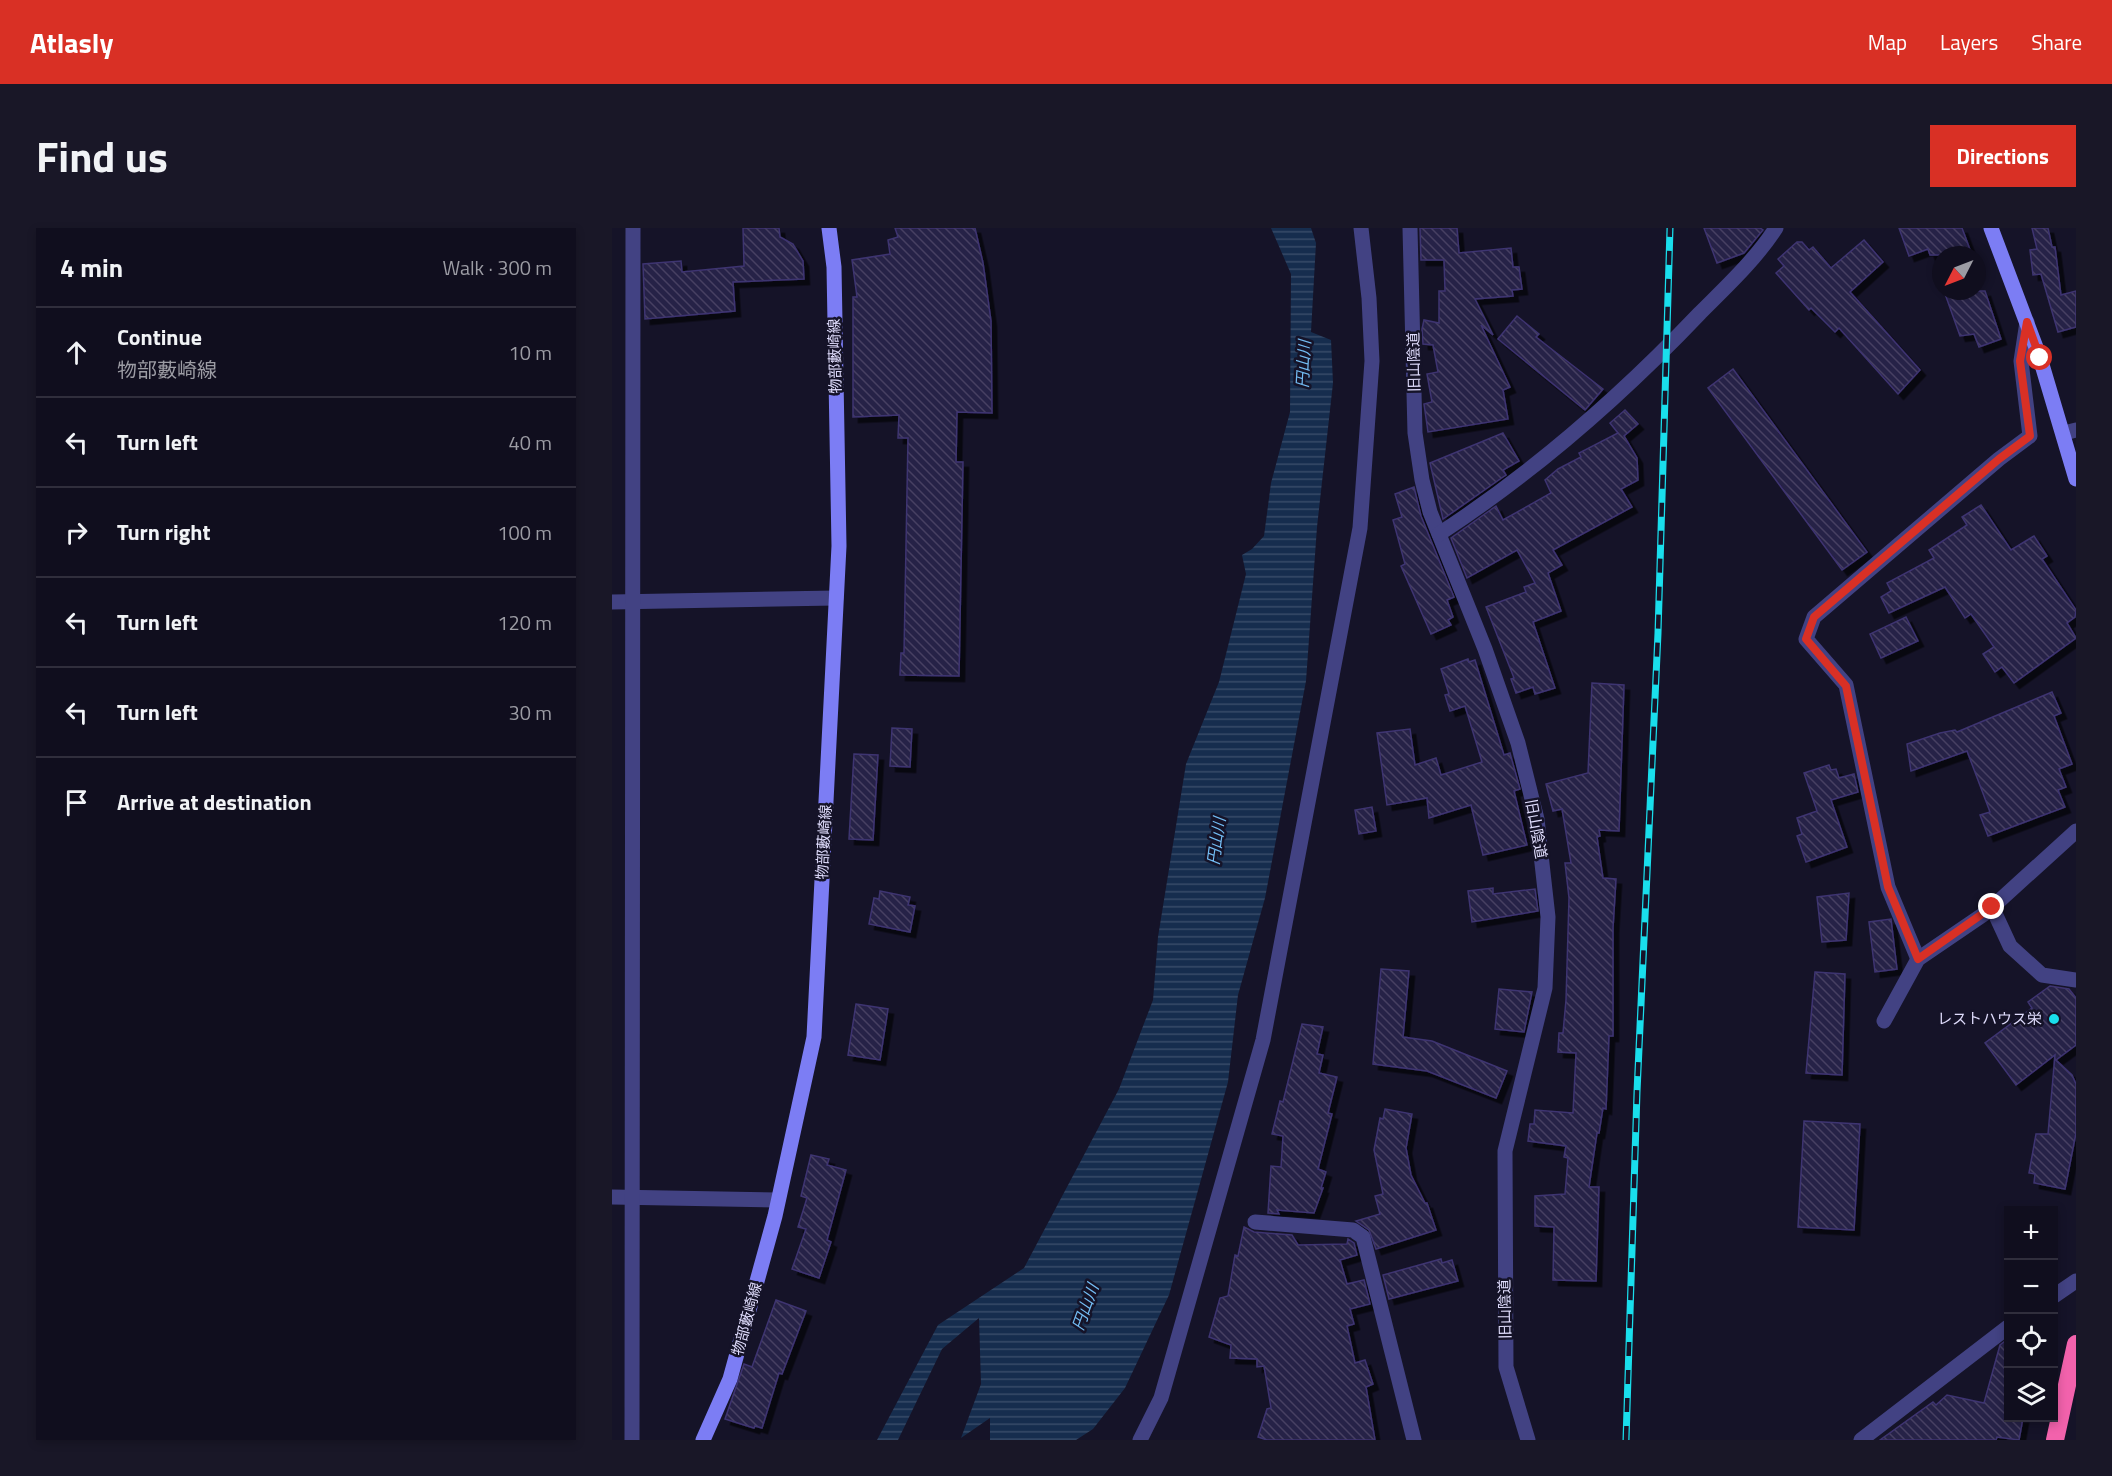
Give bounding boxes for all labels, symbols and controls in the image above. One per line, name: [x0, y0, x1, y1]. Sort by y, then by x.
text: Atlasly: [30, 21, 113, 64]
text: Map: [1868, 26, 1907, 58]
text: Layers: [1940, 26, 1998, 58]
text: Share: [2031, 26, 2082, 58]
text: Find us: [36, 124, 168, 188]
button: Directions: [1930, 125, 2076, 187]
north arrow: [1932, 246, 1986, 300]
text: 4 min: [60, 248, 123, 287]
text: Walk · 300 m: [443, 252, 552, 283]
street label: 物部藪崎線: [822, 318, 847, 394]
text: Continue: [117, 320, 202, 354]
street label: 旧山陰道: [1401, 332, 1426, 392]
icon: ahead: [60, 336, 93, 369]
text: 10 m: [508, 337, 552, 368]
water label: 円山川: [1290, 337, 1316, 389]
route start: [2026, 344, 2052, 370]
text: 物部藪崎線: [117, 354, 217, 385]
text: Turn left: [117, 425, 198, 459]
icon: left: [60, 426, 93, 459]
text: 40 m: [508, 427, 552, 458]
text: Turn right: [117, 515, 211, 549]
icon: right: [60, 516, 93, 549]
text: 100 m: [497, 517, 552, 548]
text: Turn left: [117, 605, 198, 639]
icon: left: [60, 606, 93, 639]
text: 120 m: [497, 607, 552, 638]
text: Turn left: [117, 695, 198, 729]
icon: left: [60, 696, 93, 729]
text: 30 m: [508, 697, 552, 728]
text: Arrive at destination: [117, 785, 312, 819]
icon: arrive: [60, 786, 93, 819]
street label: 旧山陰道: [1520, 797, 1553, 860]
street label: 物部藪崎線: [810, 804, 837, 880]
water label: 円山川: [1201, 814, 1232, 866]
route end: [1978, 893, 2004, 919]
place label: レストハウス栄: [1937, 1007, 2042, 1030]
marker: レストハウス栄: [2047, 1012, 2061, 1026]
map controls: [2004, 1206, 2058, 1422]
button: +: [2004, 1206, 2058, 1260]
button: −: [2004, 1260, 2058, 1314]
water label: 円山川: [1066, 1278, 1105, 1334]
street label: 旧山陰道: [1492, 1279, 1517, 1339]
street label: 物部藪崎線: [726, 1280, 767, 1358]
button: locate: [2004, 1314, 2058, 1368]
button: layers: [2004, 1368, 2058, 1422]

